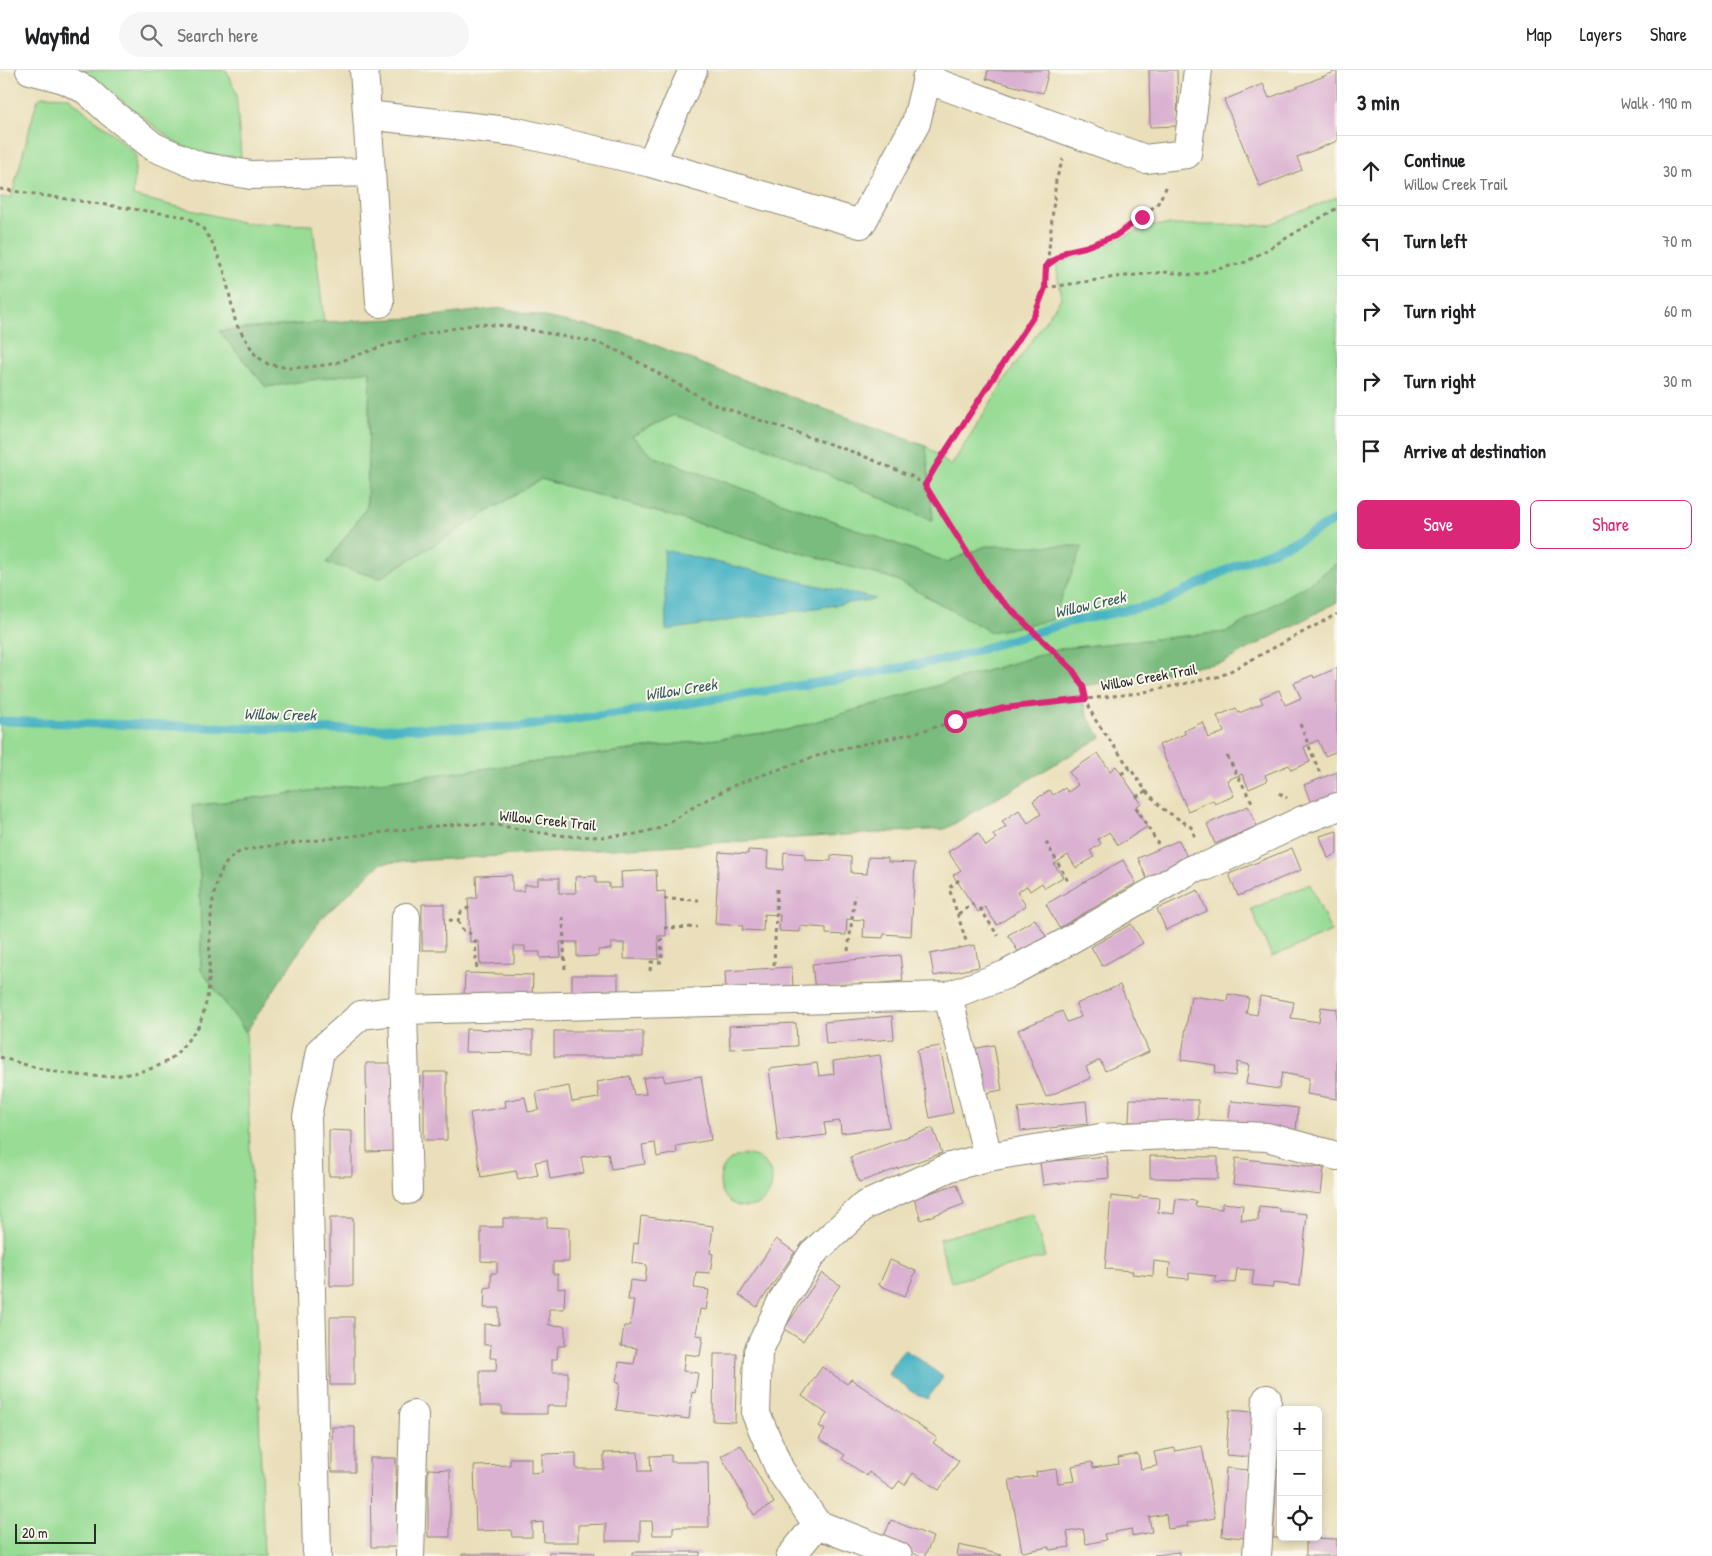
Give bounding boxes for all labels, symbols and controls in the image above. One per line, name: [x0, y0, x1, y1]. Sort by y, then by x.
search box: [119, 12, 469, 57]
text: Wayfind: [25, 19, 89, 51]
icon: search: [137, 21, 165, 49]
text: Search here: [177, 22, 258, 48]
text: Map: [1526, 22, 1552, 47]
text: Layers: [1580, 22, 1622, 47]
text: Share: [1650, 22, 1687, 47]
text: 3 min: [1357, 88, 1400, 117]
text: Walk · 190 m: [1621, 92, 1692, 114]
text: Continue: [1404, 147, 1465, 173]
icon: ahead: [1357, 157, 1385, 185]
text: 30 m: [1663, 160, 1692, 182]
text: Willow Creek Trail: [1404, 173, 1508, 195]
route end: [1131, 206, 1154, 229]
icon: left: [1357, 227, 1385, 255]
text: Turn left: [1404, 228, 1467, 254]
text: 70 m: [1662, 230, 1692, 252]
icon: right: [1357, 297, 1385, 325]
text: Turn right: [1404, 298, 1475, 324]
text: 60 m: [1664, 300, 1692, 322]
icon: right: [1357, 367, 1385, 395]
text: Turn right: [1404, 368, 1475, 394]
text: 30 m: [1663, 370, 1692, 392]
icon: arrive: [1357, 437, 1385, 465]
text: Arrive at destination: [1404, 438, 1546, 464]
button: Save: [1357, 500, 1520, 549]
button: Share: [1530, 500, 1692, 549]
water label: Willow Creek: [1052, 585, 1129, 623]
street label: Willow Creek Trail: [1099, 658, 1199, 696]
water label: Willow Creek: [644, 672, 720, 706]
water label: Willow Creek: [244, 702, 318, 726]
route start: [944, 710, 967, 733]
street label: Willow Creek Trail: [499, 804, 597, 836]
map controls: [1277, 1406, 1322, 1541]
button: +: [1277, 1406, 1322, 1451]
button: −: [1277, 1451, 1322, 1496]
button: locate: [1277, 1496, 1322, 1541]
scale bar: [15, 1521, 96, 1544]
text: 20 m: [22, 1523, 48, 1542]

